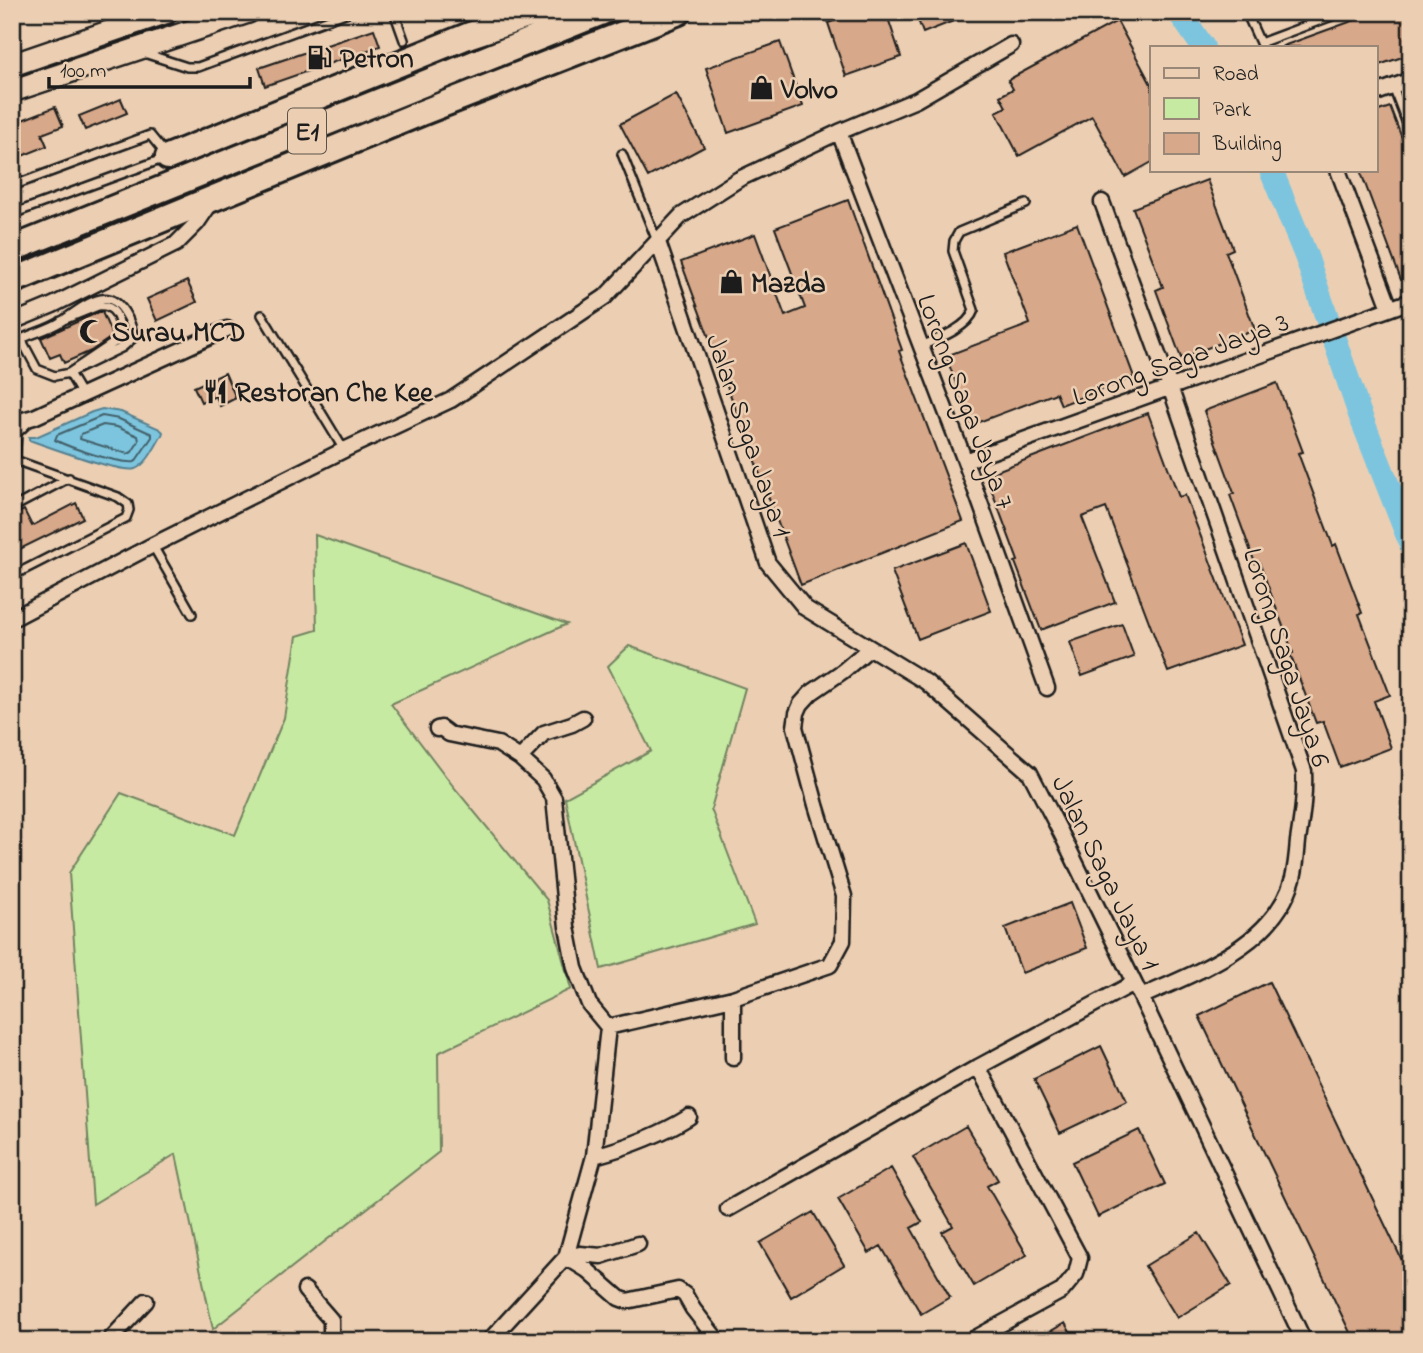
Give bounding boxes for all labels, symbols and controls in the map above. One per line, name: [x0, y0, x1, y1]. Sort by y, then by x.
place label: Petron: [340, 40, 414, 81]
fuel station icon: Petron: [306, 43, 334, 71]
scale bar: [49, 46, 250, 90]
legend: [1150, 46, 1378, 172]
text: 100 m: [60, 57, 106, 87]
text: Road: [1213, 60, 1259, 90]
place label: Volvo: [780, 71, 838, 112]
shop icon: Volvo: [747, 74, 775, 102]
text: Park: [1213, 96, 1252, 126]
road number: E1: [288, 108, 326, 154]
text: Building: [1212, 130, 1282, 162]
place label: Mazda: [751, 265, 826, 306]
shop icon: Mazda: [717, 268, 745, 296]
street label: Lorong Saga Jaya 7: [904, 289, 1024, 516]
street label: Lorong Saga Jaya 3: [1067, 303, 1295, 419]
place label: Surau MCD: [112, 314, 246, 355]
mosque icon: Surau MCD: [78, 317, 106, 345]
street label: Jalan Saga Jaya 1: [693, 329, 801, 543]
place label: Restoran Che Kee: [235, 374, 434, 415]
restaurant icon: Restoran Che Kee: [201, 377, 229, 405]
street label: Lorong Saga Jaya 6: [1230, 543, 1339, 773]
street label: Jalan Saga Jaya 1: [1039, 769, 1169, 978]

